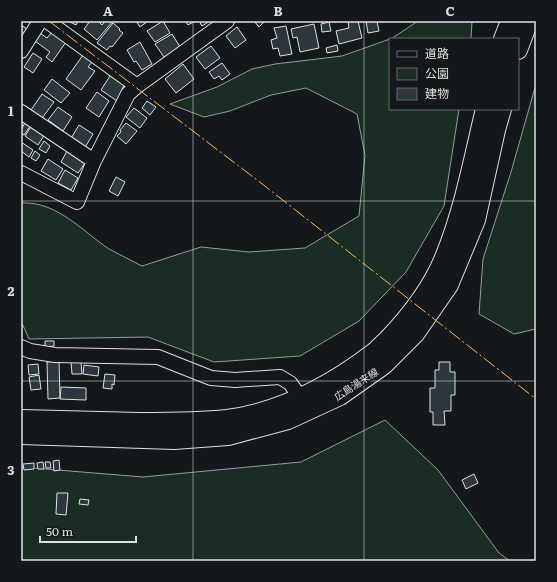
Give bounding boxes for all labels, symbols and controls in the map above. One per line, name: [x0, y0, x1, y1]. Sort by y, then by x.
text: A: [103, 1, 113, 20]
text: B: [274, 1, 283, 20]
text: C: [445, 1, 455, 20]
legend: [389, 38, 519, 110]
text: 道路: [425, 44, 449, 62]
text: 公園: [425, 64, 449, 82]
text: 建物: [425, 84, 449, 102]
text: 1: [8, 101, 14, 120]
text: 2: [8, 281, 15, 300]
street label: 広島湯来線: [331, 364, 381, 403]
text: 3: [7, 460, 15, 479]
scale bar: [40, 518, 136, 544]
text: 50 m: [46, 522, 73, 540]

